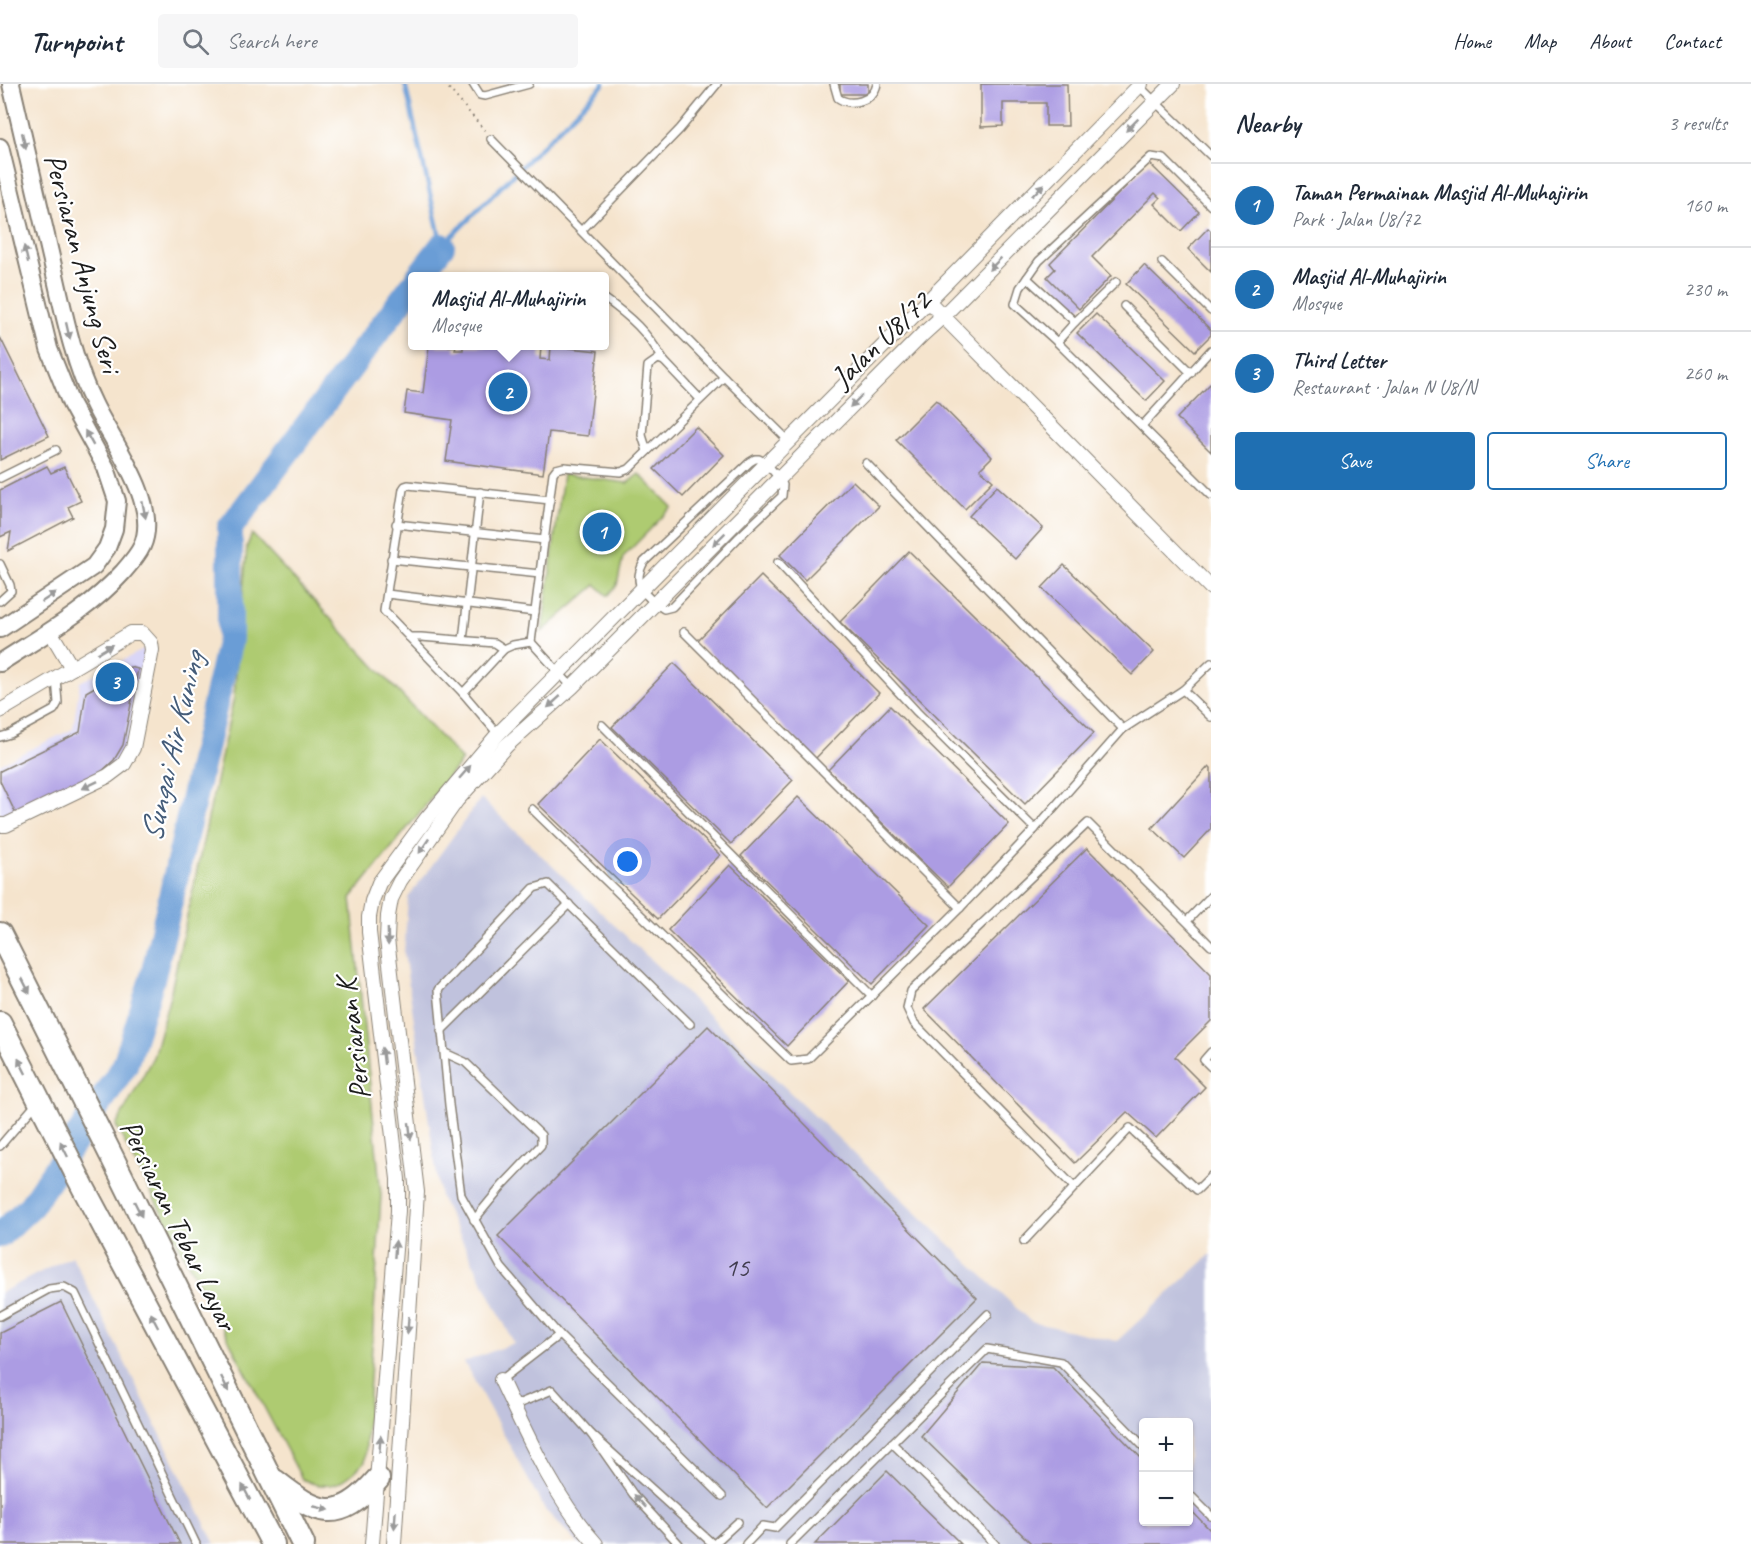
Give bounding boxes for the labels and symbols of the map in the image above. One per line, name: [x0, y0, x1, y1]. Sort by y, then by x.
one-way arrow: [1125, 118, 1139, 133]
one-way arrow: [20, 132, 29, 151]
street label: Persiaran Anjung Seri: [36, 150, 131, 380]
one-way arrow: [1030, 183, 1044, 197]
one-way arrow: [21, 245, 31, 263]
one-way arrow: [988, 257, 1002, 271]
street label: Jalan U8/72: [822, 280, 941, 397]
one-way arrow: [64, 322, 74, 340]
pin: 2: [488, 370, 528, 414]
one-way arrow: [850, 394, 864, 408]
one-way arrow: [84, 429, 94, 446]
one-way arrow: [140, 500, 149, 519]
pin: 1: [582, 510, 622, 554]
one-way arrow: [712, 532, 726, 546]
one-way arrow: [40, 591, 57, 602]
one-way arrow: [97, 643, 113, 654]
water label: Sungai Air Kuning: [130, 644, 215, 846]
pin: 3: [96, 660, 134, 704]
one-way arrow: [547, 695, 562, 709]
one-way arrow: [458, 765, 471, 780]
one-way arrow: [81, 780, 98, 789]
one-way arrow: [419, 838, 430, 854]
your location: [613, 847, 642, 876]
one-way arrow: [383, 928, 393, 947]
street label: Persiaran K: [326, 970, 379, 1102]
one-way arrow: [22, 978, 31, 995]
one-way arrow: [378, 1046, 387, 1065]
one-way arrow: [17, 1057, 27, 1074]
street label: Persiaran Tebar Layar: [111, 1113, 247, 1339]
one-way arrow: [405, 1122, 415, 1141]
one-way arrow: [60, 1140, 70, 1158]
one-way arrow: [133, 1200, 143, 1218]
one-way arrow: [390, 1240, 400, 1259]
house number: 15: [725, 1250, 751, 1284]
one-way arrow: [149, 1312, 159, 1329]
one-way arrow: [403, 1316, 413, 1335]
one-way arrow: [220, 1375, 229, 1392]
one-way arrow: [376, 1434, 385, 1453]
one-way arrow: [241, 1484, 250, 1501]
one-way arrow: [634, 1494, 647, 1509]
one-way arrow: [312, 1504, 331, 1513]
one-way arrow: [391, 1510, 400, 1529]

